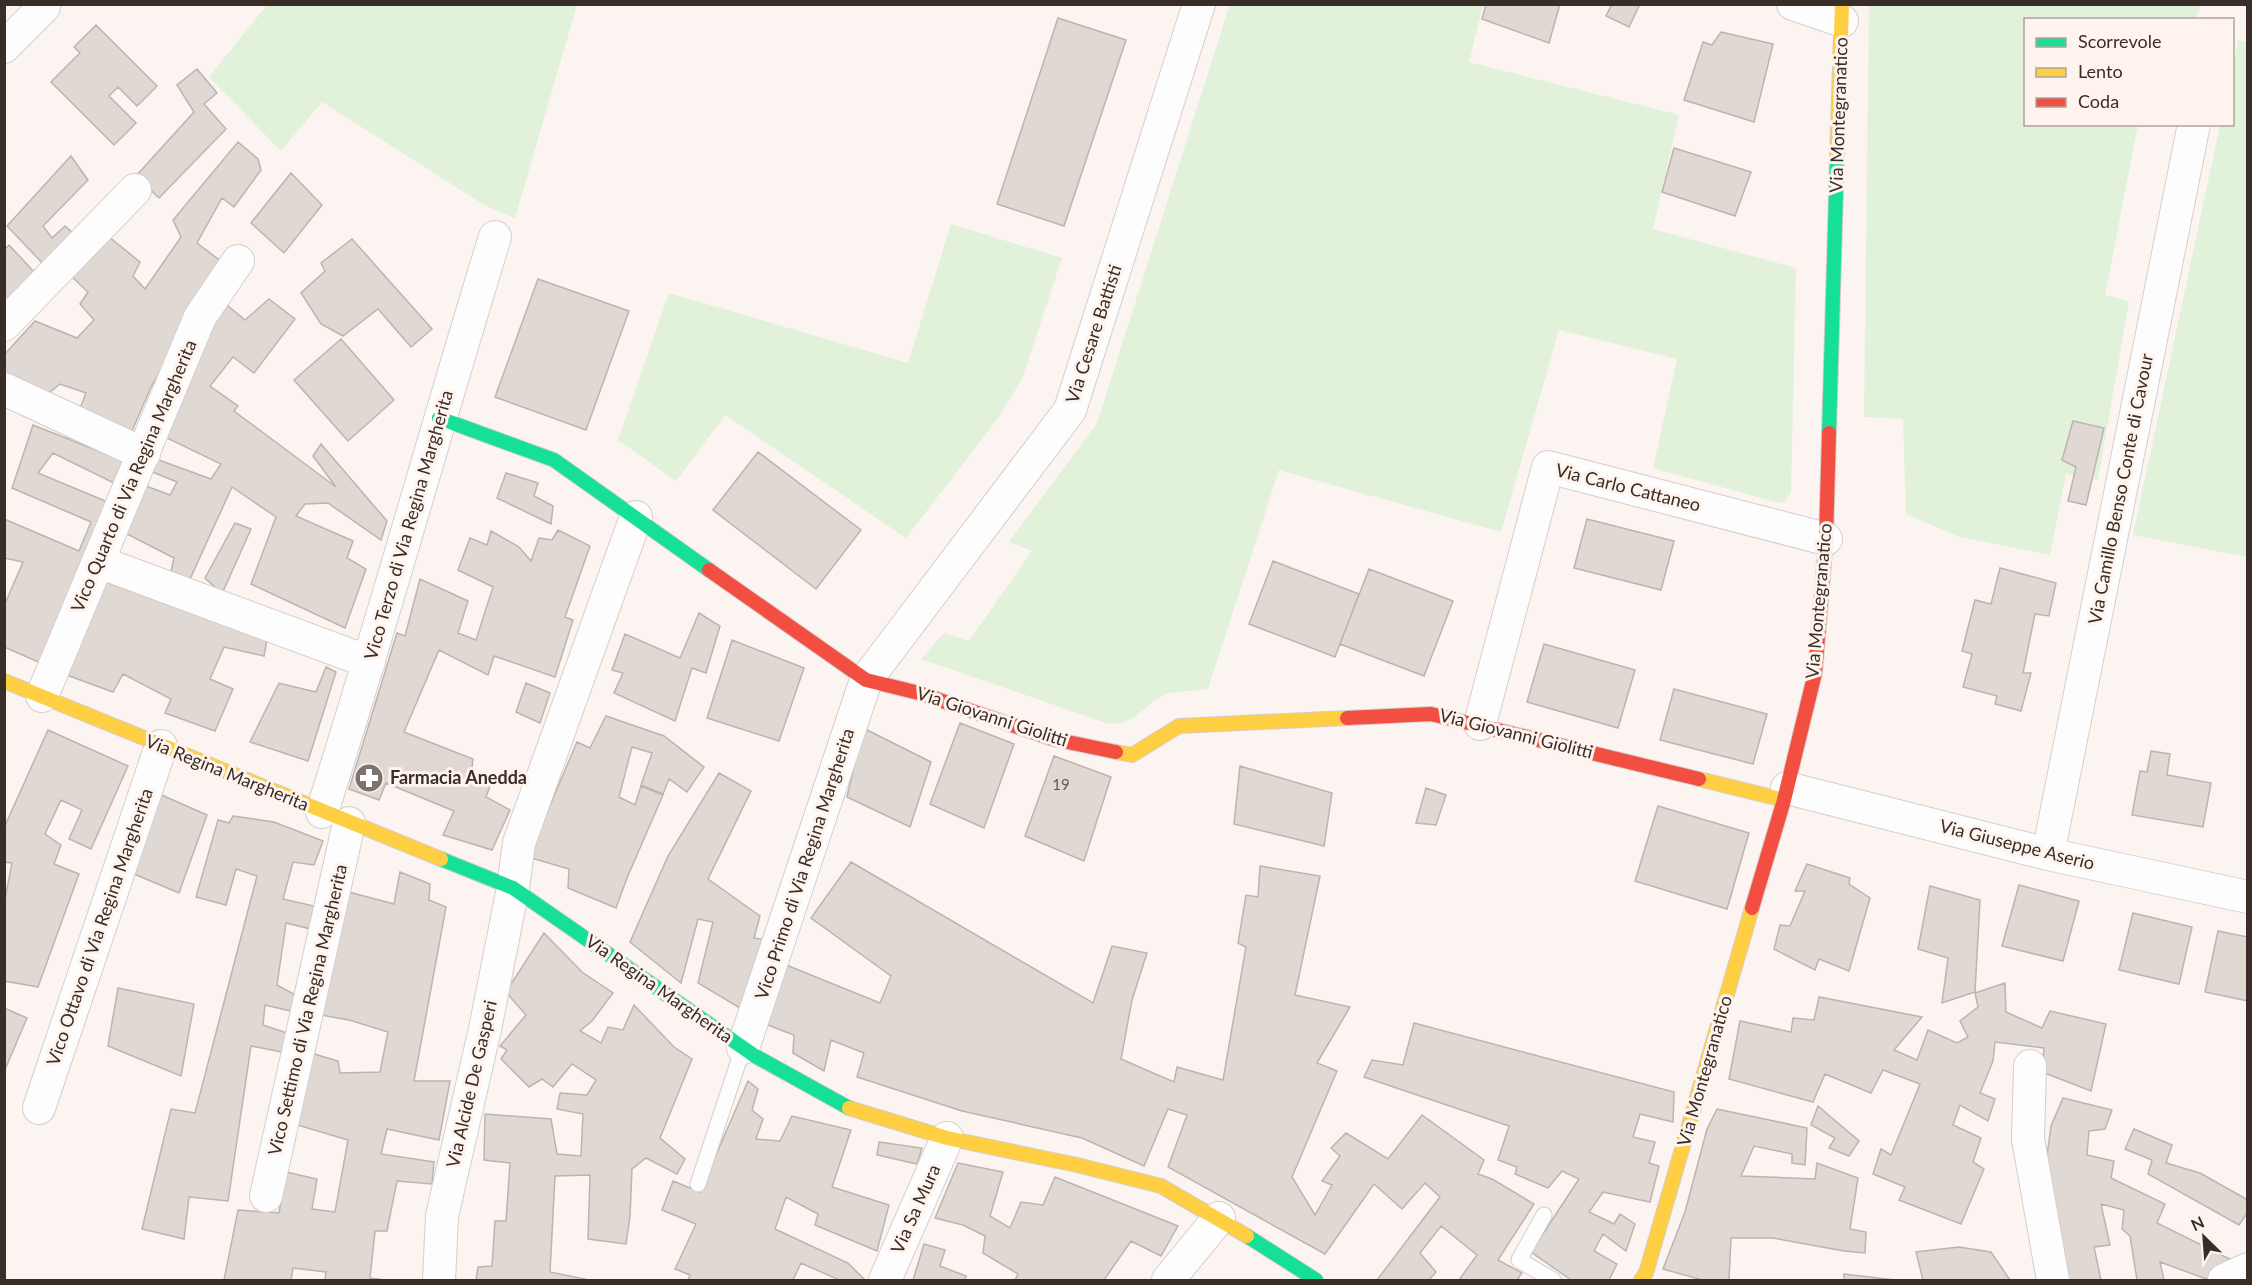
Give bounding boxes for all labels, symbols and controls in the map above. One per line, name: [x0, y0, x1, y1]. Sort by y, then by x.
legend: [2024, 18, 2234, 126]
text: Scorrevole: [2078, 30, 2161, 52]
street label: Via Montegranatico: [1824, 37, 1852, 193]
text: Lento: [2078, 60, 2123, 82]
text: Coda: [2078, 90, 2119, 112]
street label: Via Cesare Battisti: [1060, 262, 1126, 406]
street label: Vico Quarto di Via Regina Margherita: [66, 336, 201, 615]
street label: Via Camillo Benso Conte di Cavour: [2083, 351, 2157, 626]
street label: Vico Terzo di Via Regina Margherita: [359, 387, 457, 662]
street label: Via Carlo Cattaneo: [1554, 458, 1703, 516]
street label: Via Montegranatico: [1800, 522, 1836, 680]
street label: Via Giovanni Giolitti: [914, 681, 1071, 751]
street label: Via Giovanni Giolitti: [1437, 703, 1595, 763]
street label: Vico Primo di Via Regina Margherita: [750, 725, 858, 1002]
street label: Via Regina Margherita: [142, 729, 312, 815]
pharmacy icon: Farmacia Anedda: [353, 762, 385, 794]
place label: Farmacia Anedda: [390, 766, 527, 788]
house number: 19: [1052, 775, 1070, 793]
street label: Vico Ottavo di Via Regina Margherita: [41, 785, 157, 1068]
street label: Via Giuseppe Aserio: [1937, 814, 2097, 874]
street label: Vico Settimo di Via Regina Margherita: [263, 862, 351, 1157]
street label: Via Regina Margherita: [582, 929, 737, 1047]
street label: Via Montegranatico: [1672, 993, 1736, 1149]
street label: Via Alcide De Gasperi: [441, 998, 501, 1170]
street label: Via Sa Mura: [886, 1161, 944, 1257]
north arrow: [2174, 1207, 2234, 1267]
text: N: [2188, 1212, 2207, 1234]

